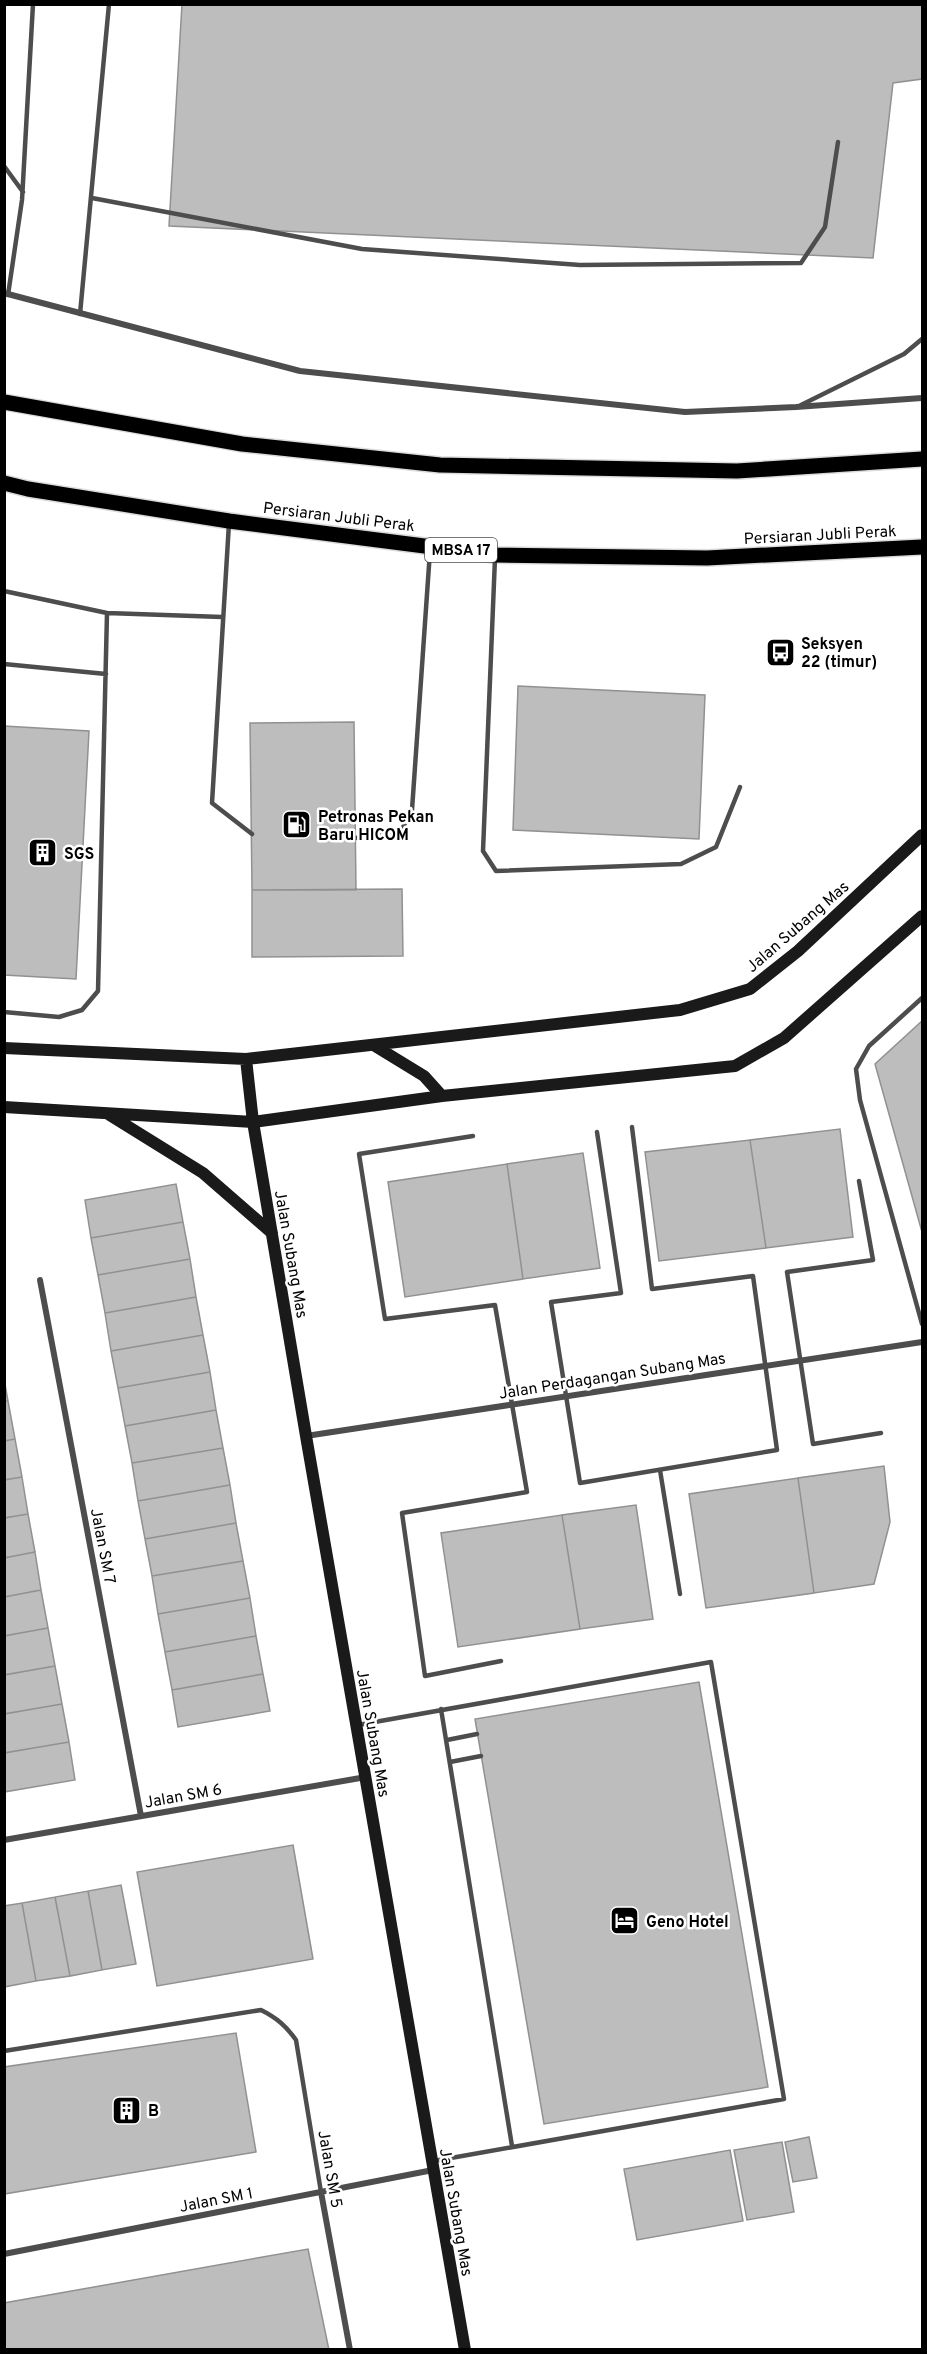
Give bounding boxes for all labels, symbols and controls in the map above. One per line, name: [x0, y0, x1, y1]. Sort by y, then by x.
street label: Persiaran Jubli Perak: [262, 499, 416, 537]
street label: Persiaran Jubli Perak: [743, 522, 897, 550]
road number: MBSA 17: [425, 538, 497, 562]
place label: Seksyen 22 (timur): [801, 635, 877, 673]
bus stop icon: Seksyen 22 (timur): [764, 636, 796, 668]
place label: Petronas Pekan Baru HICOM: [318, 808, 434, 846]
fuel station icon: Petronas Pekan Baru HICOM: [281, 809, 313, 841]
building icon: SGS: [27, 837, 59, 869]
place label: SGS: [64, 845, 94, 865]
street label: Jalan Subang Mas: [743, 877, 854, 978]
street label: Jalan Subang Mas: [269, 1189, 311, 1320]
street label: Jalan Perdagangan Subang Mas: [497, 1349, 727, 1405]
street label: Jalan SM 7: [85, 1507, 119, 1586]
street label: Jalan Subang Mas: [351, 1668, 393, 1799]
street label: Jalan SM 6: [143, 1780, 224, 1814]
hotel icon: Geno Hotel: [609, 1905, 641, 1937]
place label: Geno Hotel: [646, 1913, 729, 1933]
building icon: B: [111, 2094, 143, 2126]
place label: B: [148, 2102, 159, 2122]
street label: Jalan SM 5: [312, 2129, 346, 2210]
street label: Jalan Subang Mas: [434, 2147, 476, 2278]
street label: Jalan SM 1: [178, 2184, 255, 2218]

